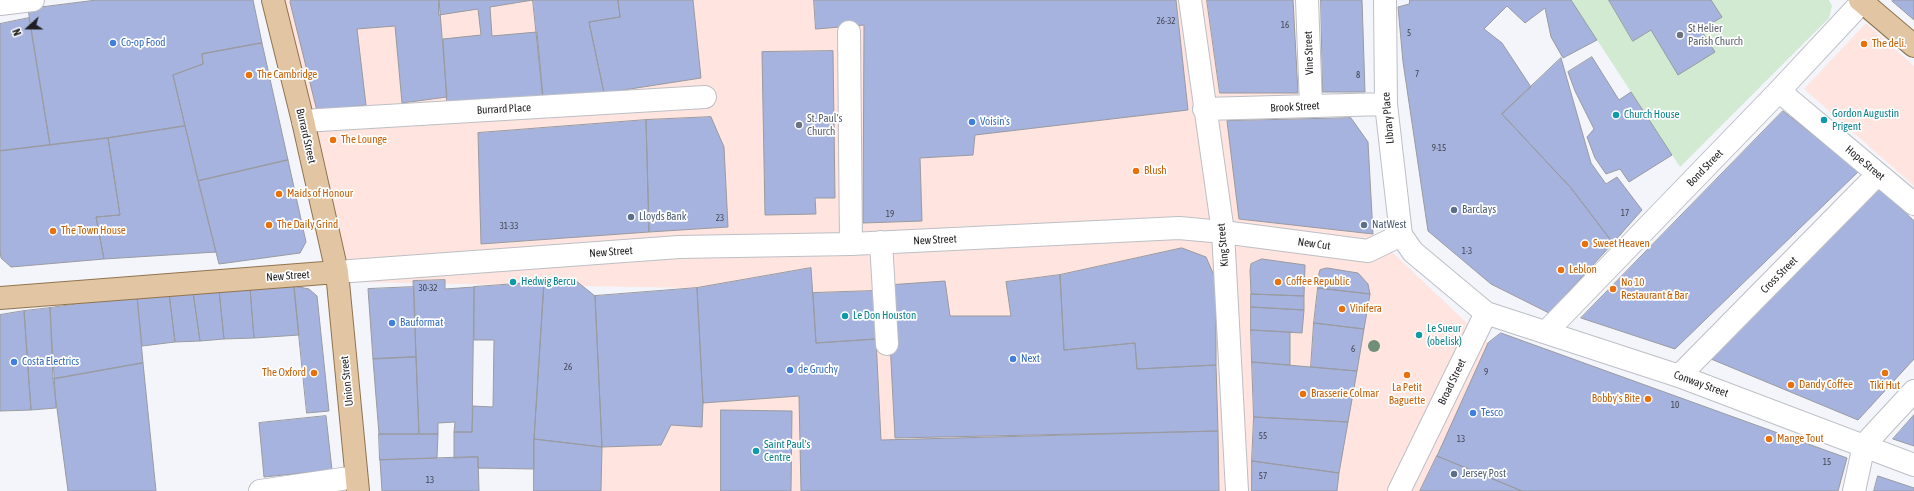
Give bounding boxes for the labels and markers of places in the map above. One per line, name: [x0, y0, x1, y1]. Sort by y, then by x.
place label: St Helier Parish Church: [1688, 22, 1743, 48]
marker: St Helier Parish Church: [1675, 30, 1685, 40]
place label: Co-op Food: [121, 36, 166, 50]
place label: The deli.: [1872, 37, 1906, 51]
marker: Co-op Food: [108, 38, 118, 48]
marker: The deli.: [1859, 39, 1869, 49]
place label: The Cambridge: [257, 68, 317, 82]
marker: The Cambridge: [244, 70, 254, 80]
place label: Gordon Augustin Prigent: [1832, 107, 1899, 133]
place label: Church House: [1624, 108, 1680, 122]
marker: Church House: [1611, 110, 1621, 120]
place label: St. Paul's Church: [807, 112, 842, 138]
place label: Voisin's: [980, 115, 1010, 129]
marker: Gordon Augustin Prigent: [1819, 115, 1829, 125]
marker: Voisin's: [967, 117, 977, 127]
marker: St. Paul's Church: [794, 120, 804, 130]
place label: The Lounge: [341, 133, 387, 147]
marker: The Lounge: [328, 135, 338, 145]
place label: Blush: [1144, 164, 1167, 178]
marker: Blush: [1131, 166, 1141, 176]
place label: Maids of Honour: [287, 187, 353, 201]
marker: Maids of Honour: [274, 189, 284, 199]
place label: Barclays: [1462, 203, 1496, 217]
marker: Barclays: [1449, 205, 1459, 215]
place label: Lloyds Bank: [639, 210, 687, 224]
marker: Lloyds Bank: [626, 212, 636, 222]
place label: The Daily Grind: [277, 218, 338, 232]
place label: NatWest: [1372, 218, 1406, 232]
marker: The Daily Grind: [264, 220, 274, 230]
marker: NatWest: [1359, 220, 1369, 230]
place label: The Town House: [61, 224, 126, 238]
marker: The Town House: [48, 226, 58, 236]
place label: Sweet Heaven: [1593, 237, 1650, 251]
marker: Sweet Heaven: [1580, 239, 1590, 249]
place label: Leblon: [1569, 263, 1597, 277]
marker: Leblon: [1556, 265, 1566, 275]
place label: Hedwig Bercu: [521, 275, 576, 289]
place label: Coffee Republic: [1286, 275, 1349, 289]
place label: No 10 Restaurant & Bar: [1621, 276, 1688, 302]
marker: Hedwig Bercu: [508, 277, 518, 287]
marker: Coffee Republic: [1273, 277, 1283, 287]
marker: No 10 Restaurant & Bar: [1608, 284, 1618, 294]
place label: Vinifera: [1350, 302, 1382, 316]
marker: Vinifera: [1337, 304, 1347, 314]
place label: Le Don Houston: [853, 309, 916, 323]
marker: Le Don Houston: [840, 311, 850, 321]
place label: Bauformat: [400, 316, 443, 330]
marker: Bauformat: [387, 318, 397, 328]
place label: Le Sueur (obelisk): [1427, 322, 1462, 348]
marker: Le Sueur (obelisk): [1414, 330, 1424, 340]
place label: Next: [1021, 352, 1040, 366]
marker: Next: [1008, 354, 1018, 364]
place label: Costa Electrics: [22, 355, 79, 369]
marker: Costa Electrics: [9, 357, 19, 367]
place label: de Gruchy: [798, 363, 838, 377]
marker: de Gruchy: [785, 365, 795, 375]
place label: The Oxford: [262, 366, 306, 380]
marker: The Oxford: [309, 368, 319, 378]
marker: Tiki Hut: [1880, 368, 1890, 378]
marker: La Petit Baguette: [1402, 370, 1412, 380]
place label: Dandy Coffee: [1799, 378, 1853, 392]
place label: Tiki Hut: [1870, 379, 1900, 393]
marker: Dandy Coffee: [1786, 380, 1796, 390]
place label: La Petit Baguette: [1389, 381, 1425, 407]
place label: Brasserie Colmar: [1311, 387, 1379, 401]
marker: Brasserie Colmar: [1298, 389, 1308, 399]
place label: Bobby's Bite: [1592, 392, 1640, 406]
marker: Bobby's Bite: [1643, 394, 1653, 404]
place label: Tesco: [1481, 406, 1503, 420]
marker: Tesco: [1468, 408, 1478, 418]
place label: Mange Tout: [1777, 432, 1824, 446]
marker: Mange Tout: [1764, 434, 1774, 444]
place label: Saint Paul's Centre: [764, 438, 810, 464]
marker: Saint Paul's Centre: [751, 446, 761, 456]
place label: Jersey Post: [1462, 467, 1506, 481]
marker: Jersey Post: [1449, 469, 1459, 479]

